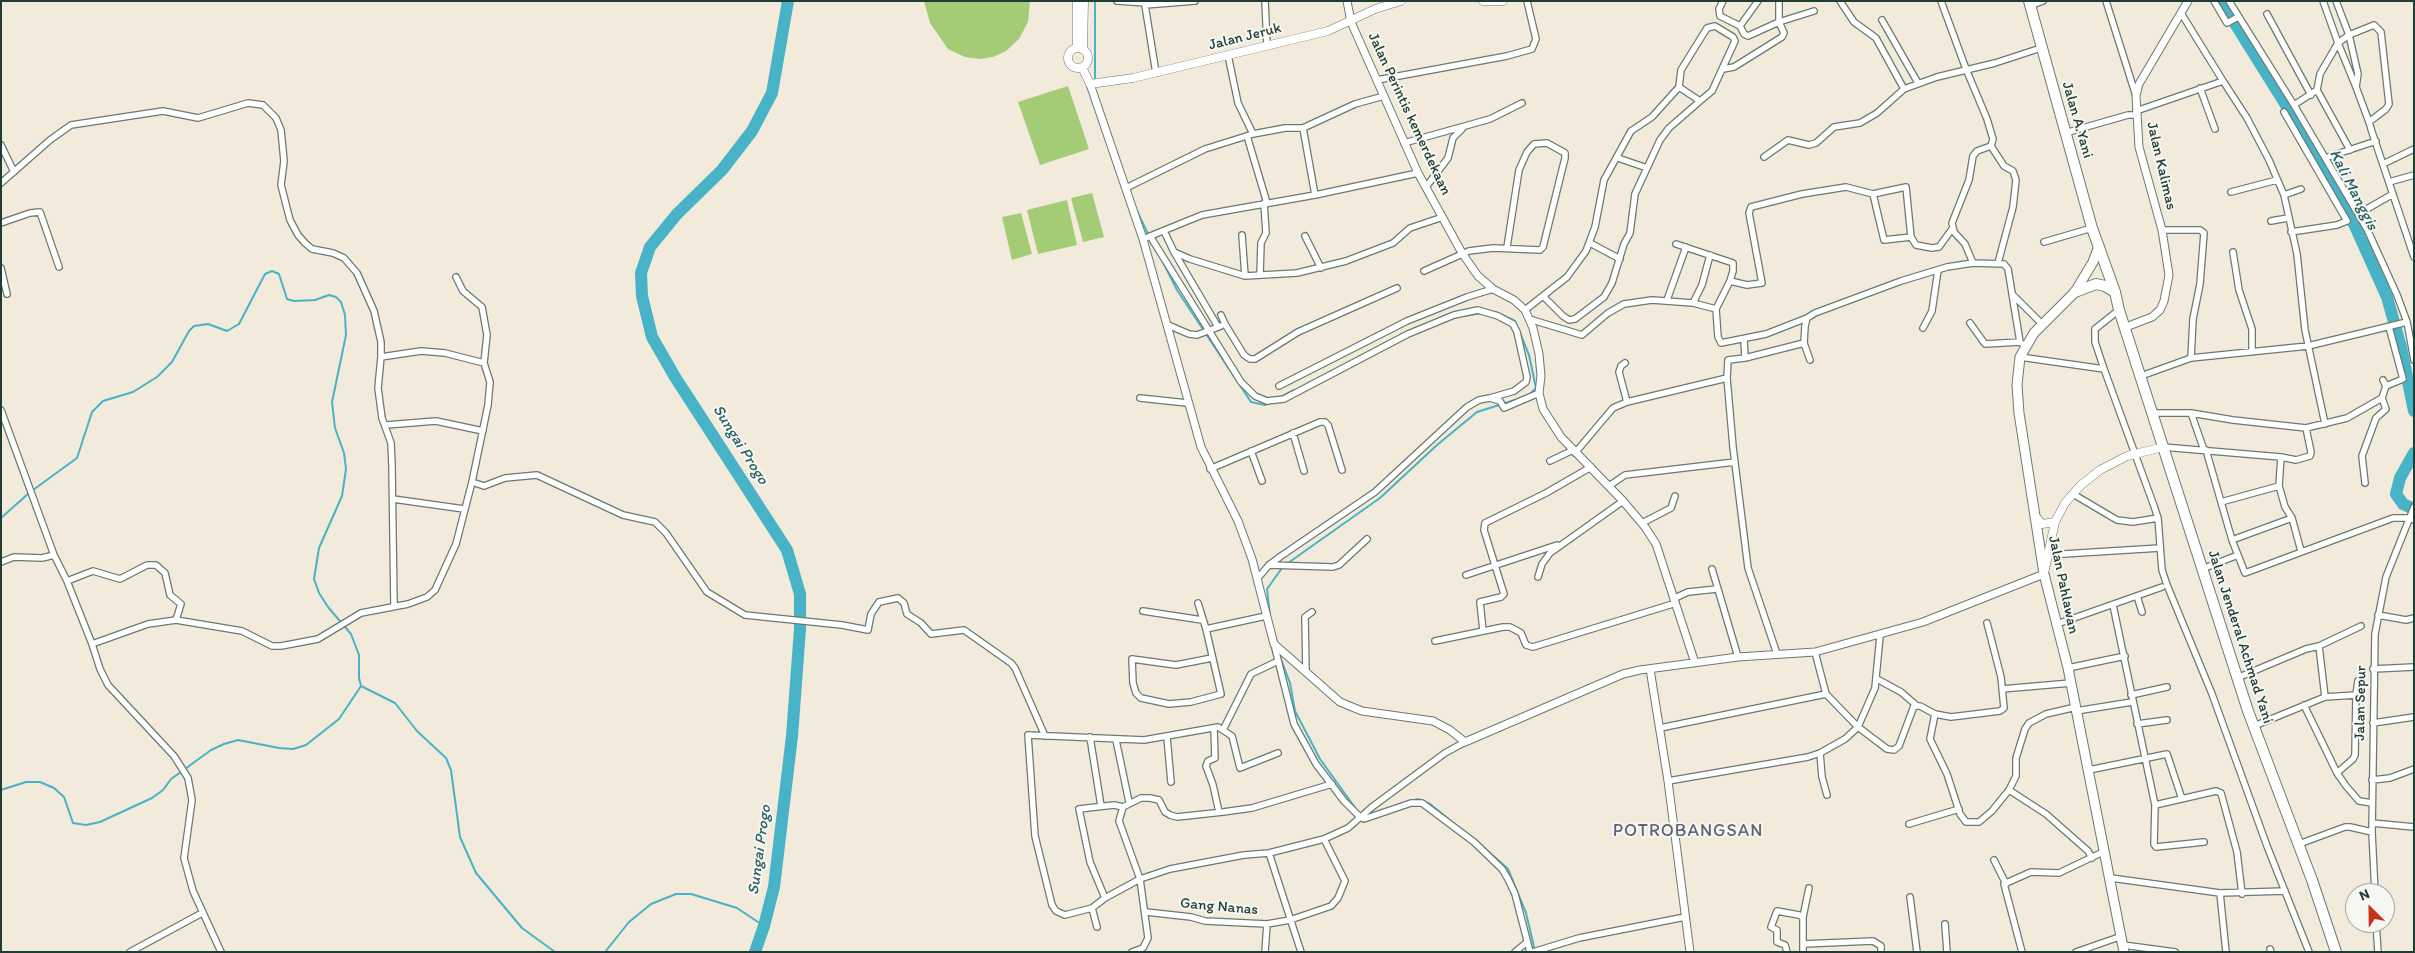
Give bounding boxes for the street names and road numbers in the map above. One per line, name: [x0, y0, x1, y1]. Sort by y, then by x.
street label: Jalan Jeruk: [1207, 19, 1283, 55]
street label: Jalan Perintis kemerdekaan: [1363, 30, 1455, 198]
street label: Jalan A.Yani: [2057, 80, 2097, 160]
street label: Jalan Kalimas: [2142, 120, 2180, 212]
street label: Jalan Pahlawan: [2044, 534, 2082, 636]
street label: Jalan Jenderal Achmad Yani: [2203, 548, 2277, 726]
street label: Jalan Sepur: [2351, 665, 2371, 741]
street label: Gang Nanas: [1179, 895, 1259, 919]

